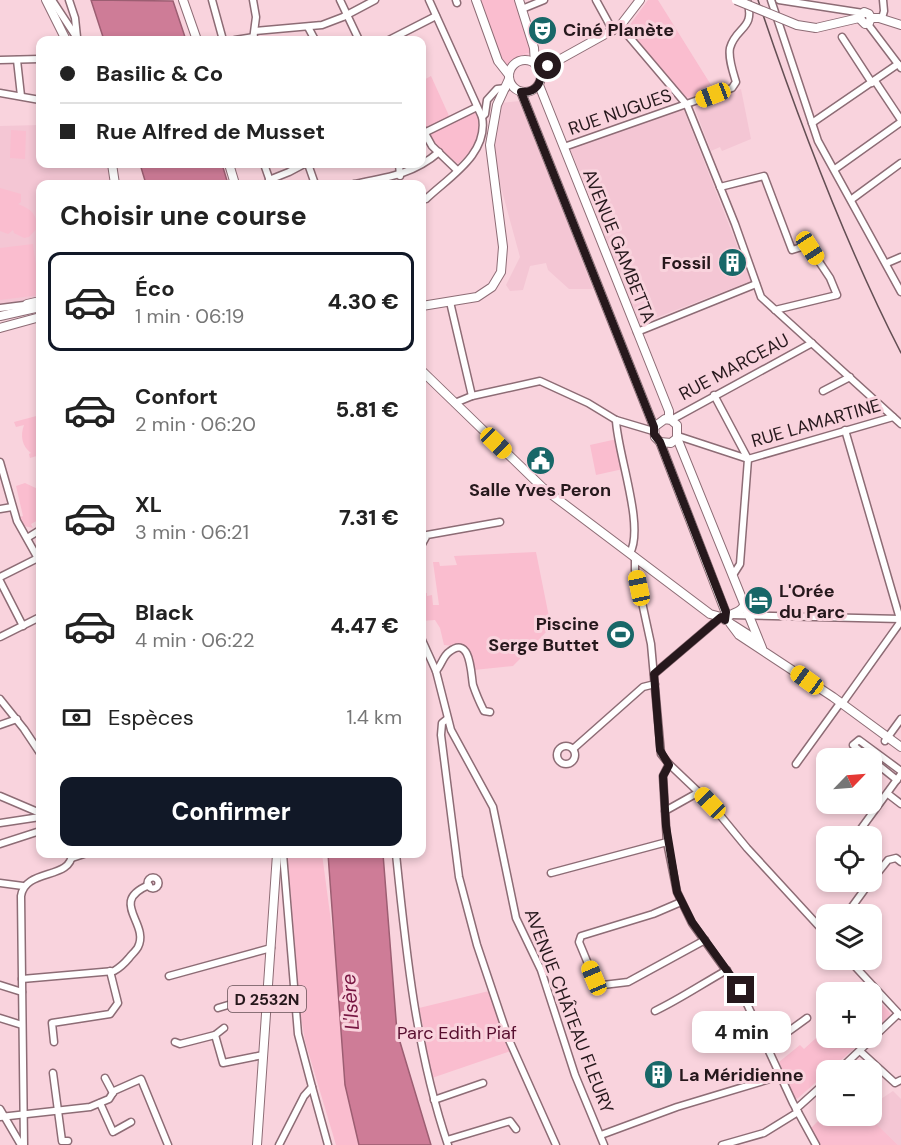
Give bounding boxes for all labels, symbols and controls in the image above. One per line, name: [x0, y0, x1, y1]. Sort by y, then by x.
theatre icon: Ciné Planète: [526, 14, 558, 46]
place label: Ciné Planète: [563, 18, 674, 42]
route start: [534, 52, 561, 79]
text: Basilic & Co: [96, 59, 223, 88]
car: [693, 80, 733, 110]
street label: RUE NUGUES: [565, 83, 675, 141]
text: Rue Alfred de Musset: [96, 117, 325, 146]
street label: AVENUE GAMBETTA: [577, 165, 661, 327]
text: Choisir une course: [60, 198, 307, 233]
car: [793, 228, 827, 268]
building icon: Fossil: [716, 247, 748, 279]
place label: Fossil: [662, 251, 711, 275]
text: Éco: [135, 274, 175, 303]
icon: car: [63, 275, 117, 329]
text: 4.30 €: [328, 287, 399, 316]
text: 1 min · 06:19: [135, 303, 244, 329]
street label: RUE MARCEAU: [675, 328, 793, 406]
text: Confort: [135, 382, 218, 411]
icon: car: [63, 383, 117, 437]
street label: RUE LAMARTINE: [748, 393, 884, 453]
text: 5.81 €: [335, 395, 399, 424]
text: 2 min · 06:20: [135, 411, 256, 437]
car: [477, 424, 515, 462]
public building icon: Salle Yves Peron: [524, 445, 556, 477]
place label: Salle Yves Peron: [469, 478, 611, 502]
text: XL: [135, 490, 162, 519]
icon: car: [63, 491, 117, 545]
text: 7.31 €: [339, 503, 399, 532]
text: 3 min · 06:21: [135, 519, 249, 545]
car: [626, 569, 652, 607]
place label: L'Orée du Parc: [779, 579, 845, 624]
hotel icon: L'Orée du Parc: [742, 585, 774, 617]
text: Black: [135, 598, 194, 627]
icon: car: [63, 599, 117, 653]
text: 4.47 €: [330, 611, 399, 640]
place label: Piscine Serge Buttet: [488, 612, 599, 657]
sports icon: Piscine Serge Buttet: [604, 618, 636, 650]
text: 4 min · 06:22: [135, 627, 254, 653]
car: [787, 662, 827, 698]
icon: cash: [60, 701, 93, 734]
text: Espèces: [108, 703, 194, 732]
text: 1.4 km: [346, 704, 402, 730]
north arrow: [816, 748, 882, 814]
map controls: [816, 748, 882, 1126]
button: Confirmer: [60, 777, 402, 846]
car: [691, 784, 729, 822]
button: locate: [816, 826, 882, 892]
button: layers: [816, 904, 882, 970]
street label: AVENUE CHÂTEAU FLEURY: [519, 905, 619, 1117]
car: [579, 958, 609, 998]
water label: L'Isère: [335, 973, 365, 1031]
route end: [727, 976, 754, 1003]
button: +: [816, 982, 882, 1048]
road number: D 2532N: [228, 986, 306, 1012]
callout: 4 min: [692, 1011, 790, 1053]
text: 4 min: [714, 1019, 769, 1045]
park label: Parc Edith Piaf: [397, 1021, 517, 1045]
building icon: La Méridienne: [642, 1059, 674, 1091]
button: −: [816, 1060, 882, 1126]
place label: La Méridienne: [679, 1063, 804, 1087]

